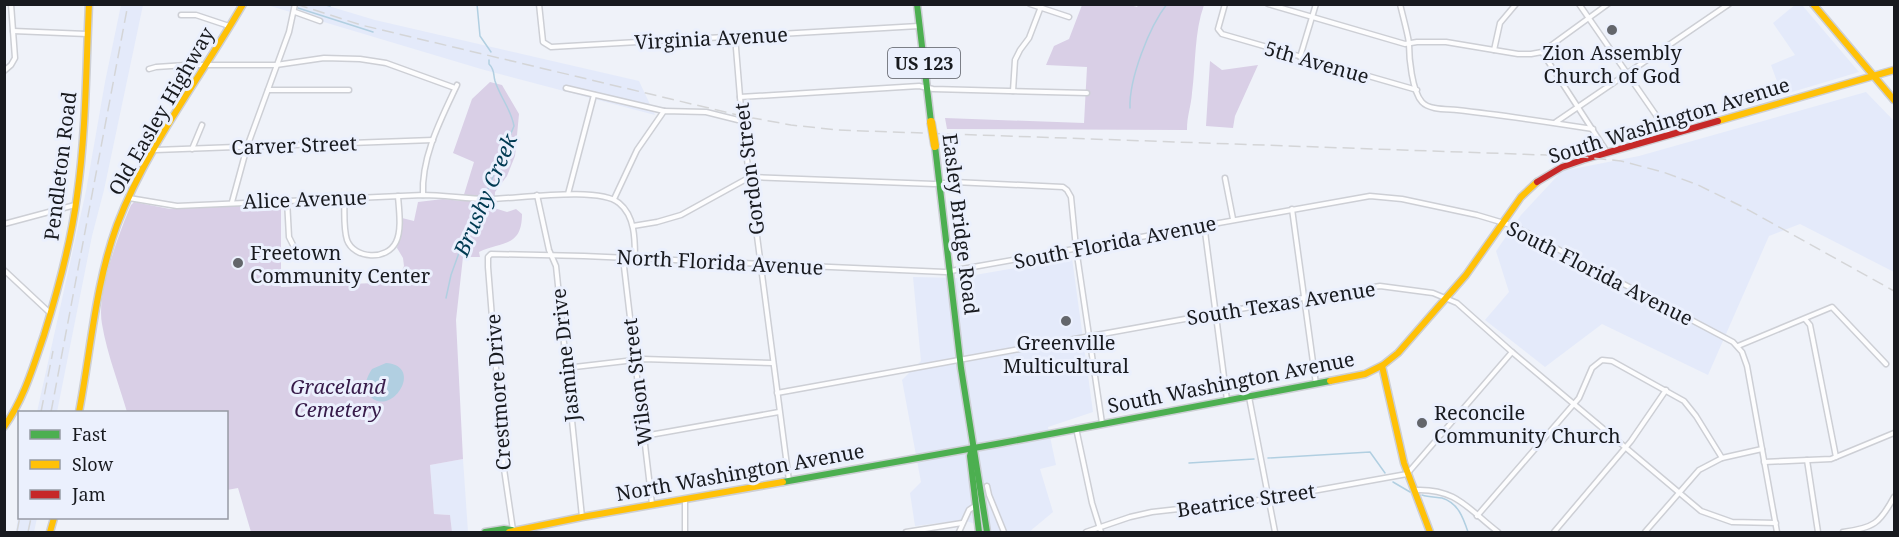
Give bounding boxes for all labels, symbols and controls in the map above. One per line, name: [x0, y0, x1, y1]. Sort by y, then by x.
street label: Virginia Avenue: [634, 20, 788, 56]
street label: Old Easley Highway: [102, 21, 220, 200]
marker: Zion Assembly Church of God: [1605, 23, 1619, 37]
street label: 5th Avenue: [1262, 34, 1372, 90]
place label: Zion Assembly Church of God: [1542, 39, 1682, 89]
road number: US 123: [888, 48, 960, 78]
street label: South Washington Avenue: [1545, 70, 1793, 170]
street label: Pendleton Road: [37, 90, 83, 242]
street label: Gordon Street: [727, 101, 771, 237]
street label: Carver Street: [231, 129, 357, 161]
water label: Brushy Creek: [446, 129, 524, 261]
street label: Easley Bridge Road: [936, 132, 986, 316]
street label: Alice Avenue: [243, 183, 367, 215]
street label: South Florida Avenue: [1011, 209, 1219, 275]
street label: South Florida Avenue: [1502, 214, 1698, 332]
place label: Freetown Community Center: [250, 239, 431, 289]
street label: North Florida Avenue: [616, 243, 824, 281]
marker: Freetown Community Center: [231, 256, 245, 270]
street label: South Texas Avenue: [1185, 275, 1377, 331]
street label: Jasmine Drive: [545, 287, 586, 424]
street label: Crestmore Drive: [479, 313, 517, 471]
marker: Greenville Multicultural: [1059, 314, 1073, 328]
street label: Wilson Street: [616, 317, 658, 447]
place label: Greenville Multicultural: [1003, 329, 1129, 379]
street label: South Washington Avenue: [1105, 345, 1357, 419]
park label: Graceland Cemetery: [290, 373, 386, 423]
place label: Reconcile Community Church: [1434, 399, 1621, 449]
legend: [18, 411, 228, 519]
marker: Reconcile Community Church: [1415, 416, 1429, 430]
text: Fast: [72, 422, 107, 446]
street label: North Washington Avenue: [614, 437, 866, 507]
text: Slow: [72, 452, 114, 476]
street label: Beatrice Street: [1175, 477, 1317, 523]
text: Jam: [71, 482, 106, 506]

